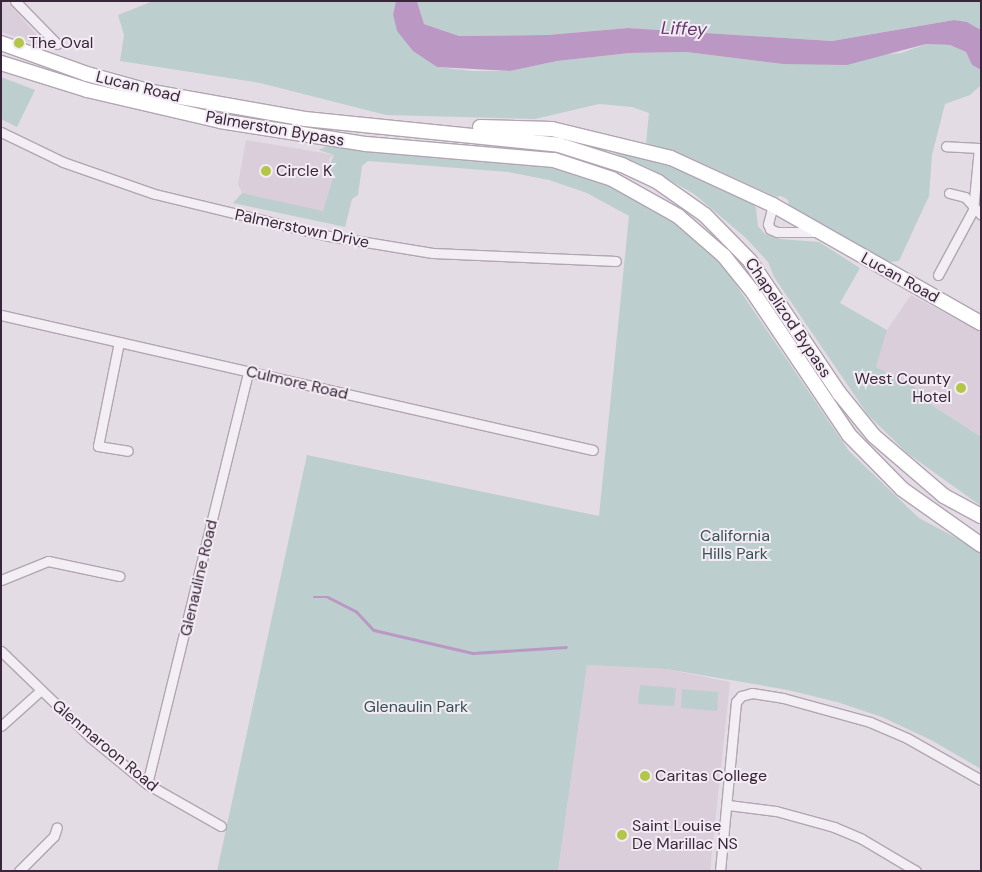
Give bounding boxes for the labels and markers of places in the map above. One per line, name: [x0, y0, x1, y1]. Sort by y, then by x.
place label: The Oval: [29, 33, 93, 53]
marker: The Oval: [13, 37, 25, 49]
place label: Circle K: [276, 161, 332, 181]
marker: Circle K: [260, 165, 272, 177]
place label: West County Hotel: [855, 369, 951, 407]
marker: West County Hotel: [955, 382, 967, 394]
place label: Caritas College: [655, 766, 767, 786]
marker: Caritas College: [639, 770, 651, 782]
place label: Saint Louise De Marillac NS: [632, 816, 738, 854]
marker: Saint Louise De Marillac NS: [616, 829, 628, 841]

